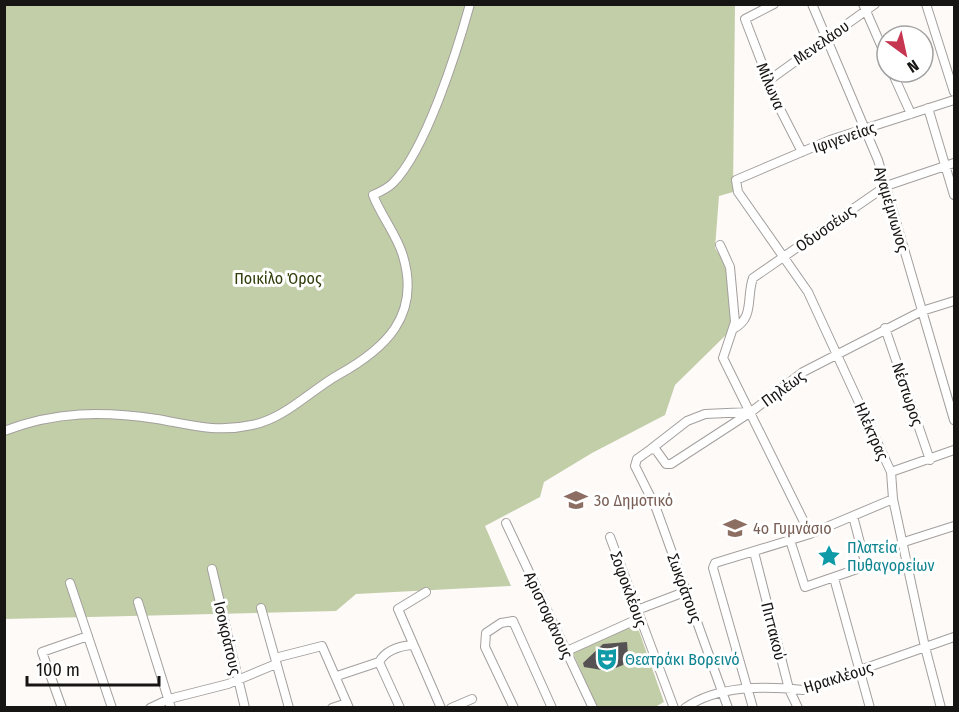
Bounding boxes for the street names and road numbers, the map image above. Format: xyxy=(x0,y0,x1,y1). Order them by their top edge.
street label: Μενελάου xyxy=(790,16,853,68)
street label: Μίλωνα xyxy=(752,60,789,112)
street label: Ιφιγενείας xyxy=(810,118,878,157)
street label: Αγαμέμνωνος xyxy=(870,164,913,254)
street label: Οδυσσέως xyxy=(792,201,859,256)
street label: Νέστωρος xyxy=(888,360,927,429)
street label: Πηλέως xyxy=(758,366,809,411)
street label: Ηλέκτρας xyxy=(850,399,893,463)
street label: Σοφοκλέους xyxy=(606,549,651,630)
street label: Σωκράτους xyxy=(663,551,706,625)
street label: Αριστοφάνους xyxy=(520,569,577,662)
street label: Ισοκράτους xyxy=(210,599,245,677)
street label: Πιττακού xyxy=(757,600,790,662)
street label: Ηρακλέους xyxy=(801,658,875,697)

